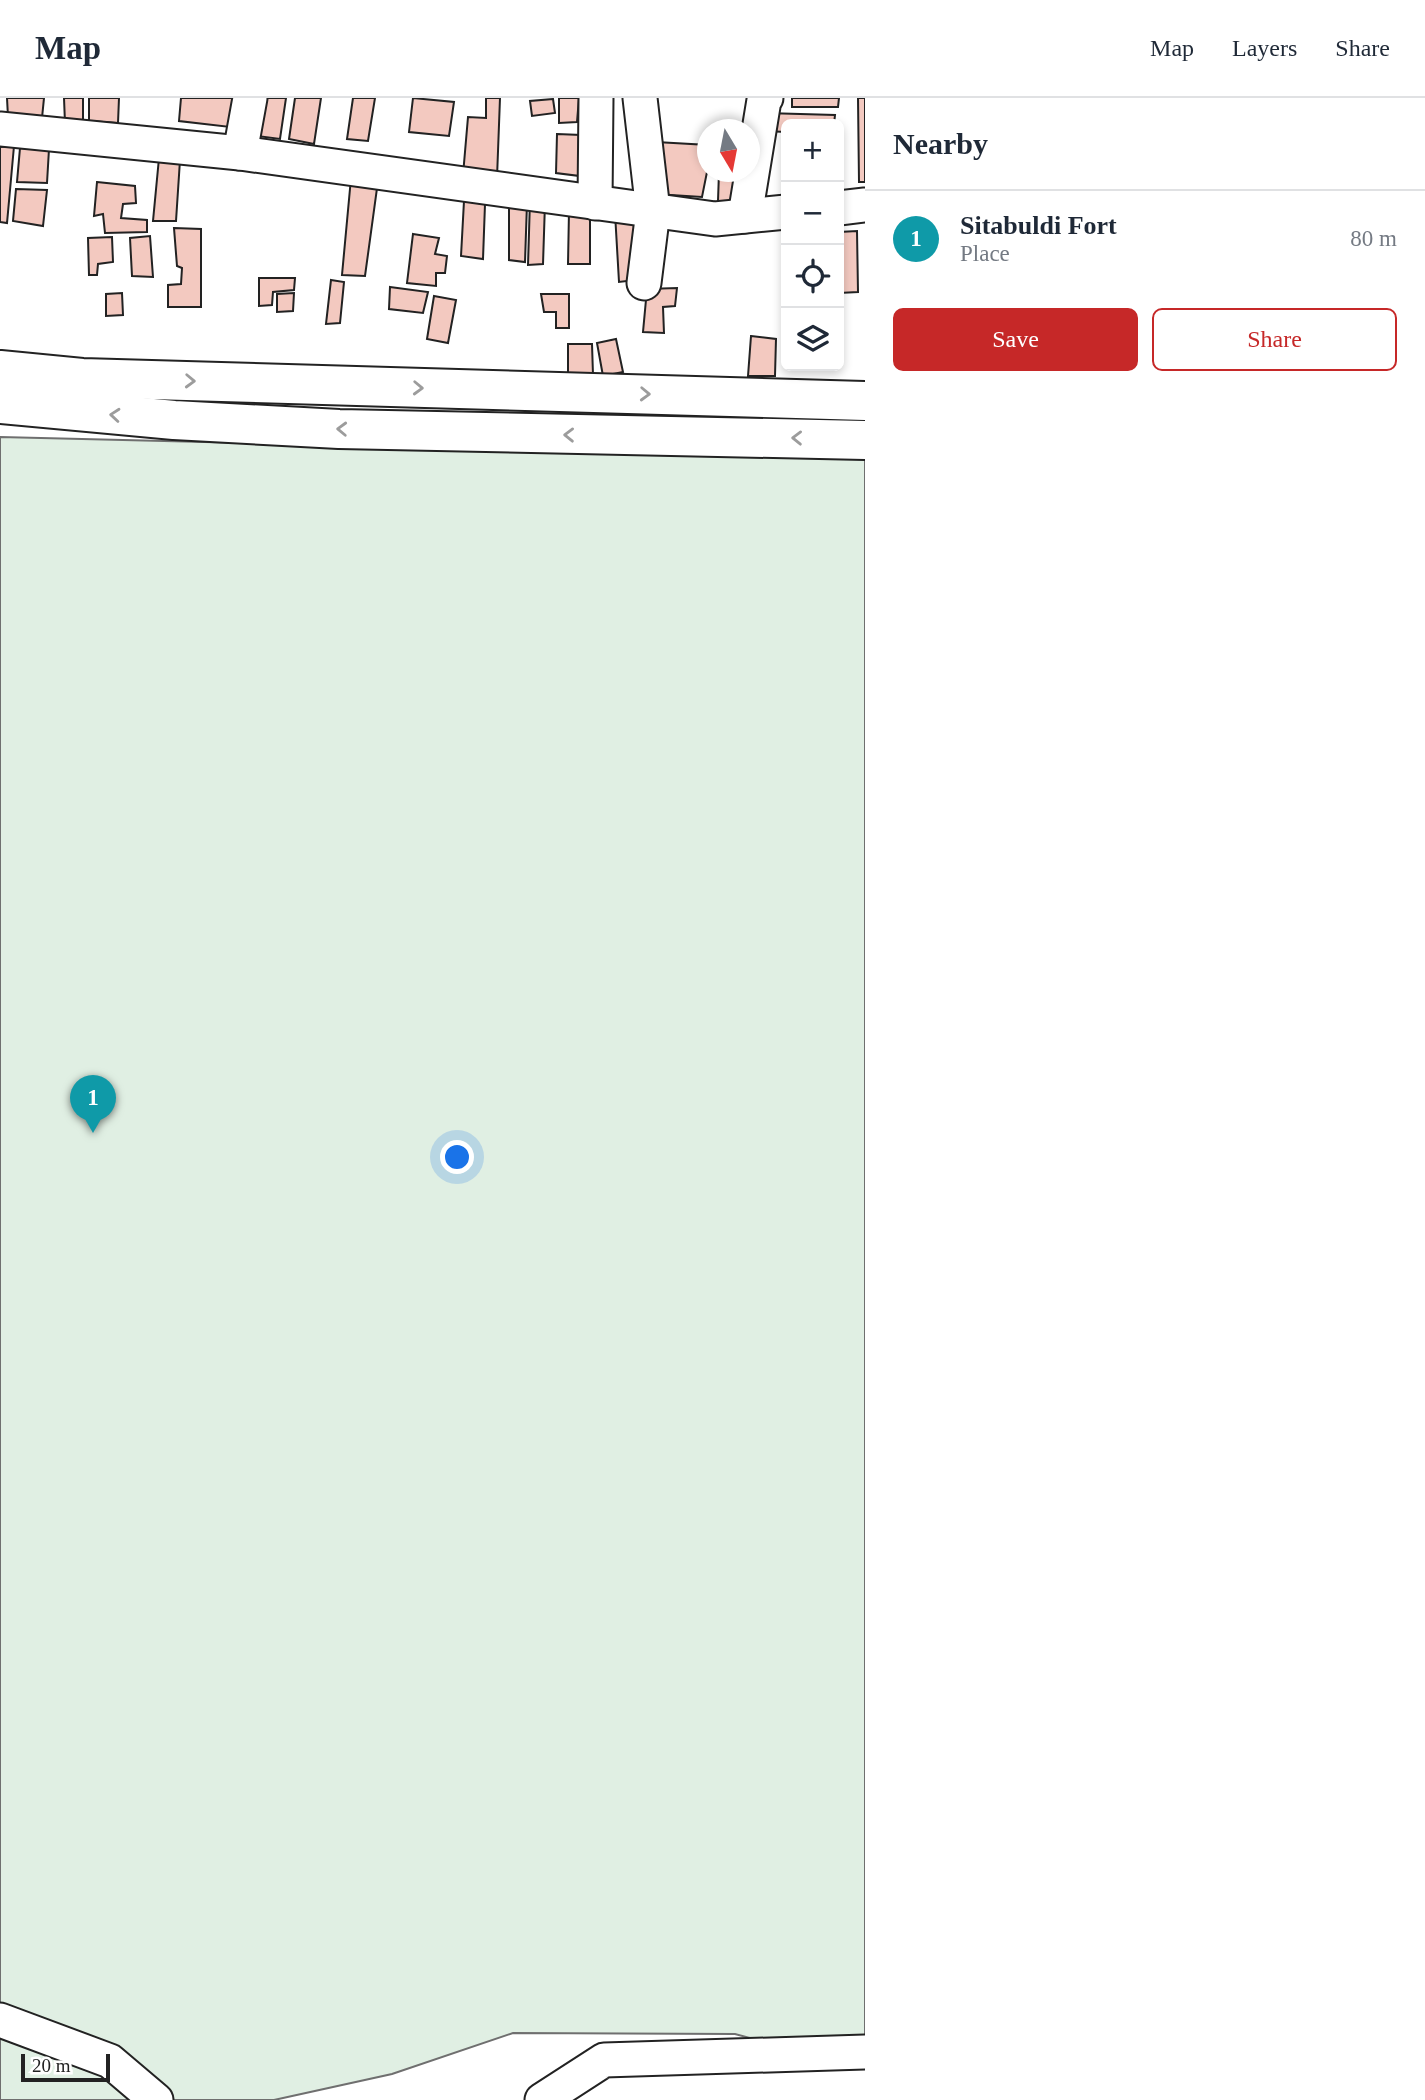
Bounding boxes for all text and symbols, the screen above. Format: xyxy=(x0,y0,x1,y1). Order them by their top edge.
text: Map xyxy=(35,30,101,66)
text: Map xyxy=(1150,35,1194,61)
text: Layers xyxy=(1232,35,1297,61)
text: Share xyxy=(1335,35,1390,61)
north arrow xyxy=(697,119,760,182)
map controls xyxy=(781,119,844,371)
button: + xyxy=(781,119,844,182)
text: Nearby xyxy=(893,127,988,160)
button: − xyxy=(781,182,844,245)
text: Sitabuldi Fort xyxy=(960,211,1117,240)
text: 1 xyxy=(910,226,922,251)
text: 80 m xyxy=(1350,226,1397,251)
text: Place xyxy=(960,241,1010,266)
button: locate xyxy=(781,245,844,308)
button: layers xyxy=(781,308,844,371)
button: Save xyxy=(893,308,1138,371)
button: Share xyxy=(1152,308,1397,371)
one-way arrow xyxy=(185,374,196,389)
one-way arrow xyxy=(413,380,423,396)
one-way arrow xyxy=(640,387,651,402)
one-way arrow xyxy=(109,408,120,423)
one-way arrow xyxy=(336,422,347,437)
one-way arrow xyxy=(564,427,574,443)
one-way arrow xyxy=(791,430,802,446)
pin: 1 xyxy=(70,1075,116,1133)
your location xyxy=(440,1140,474,1174)
scale bar xyxy=(21,2051,110,2083)
text: 20 m xyxy=(32,2055,71,2076)

